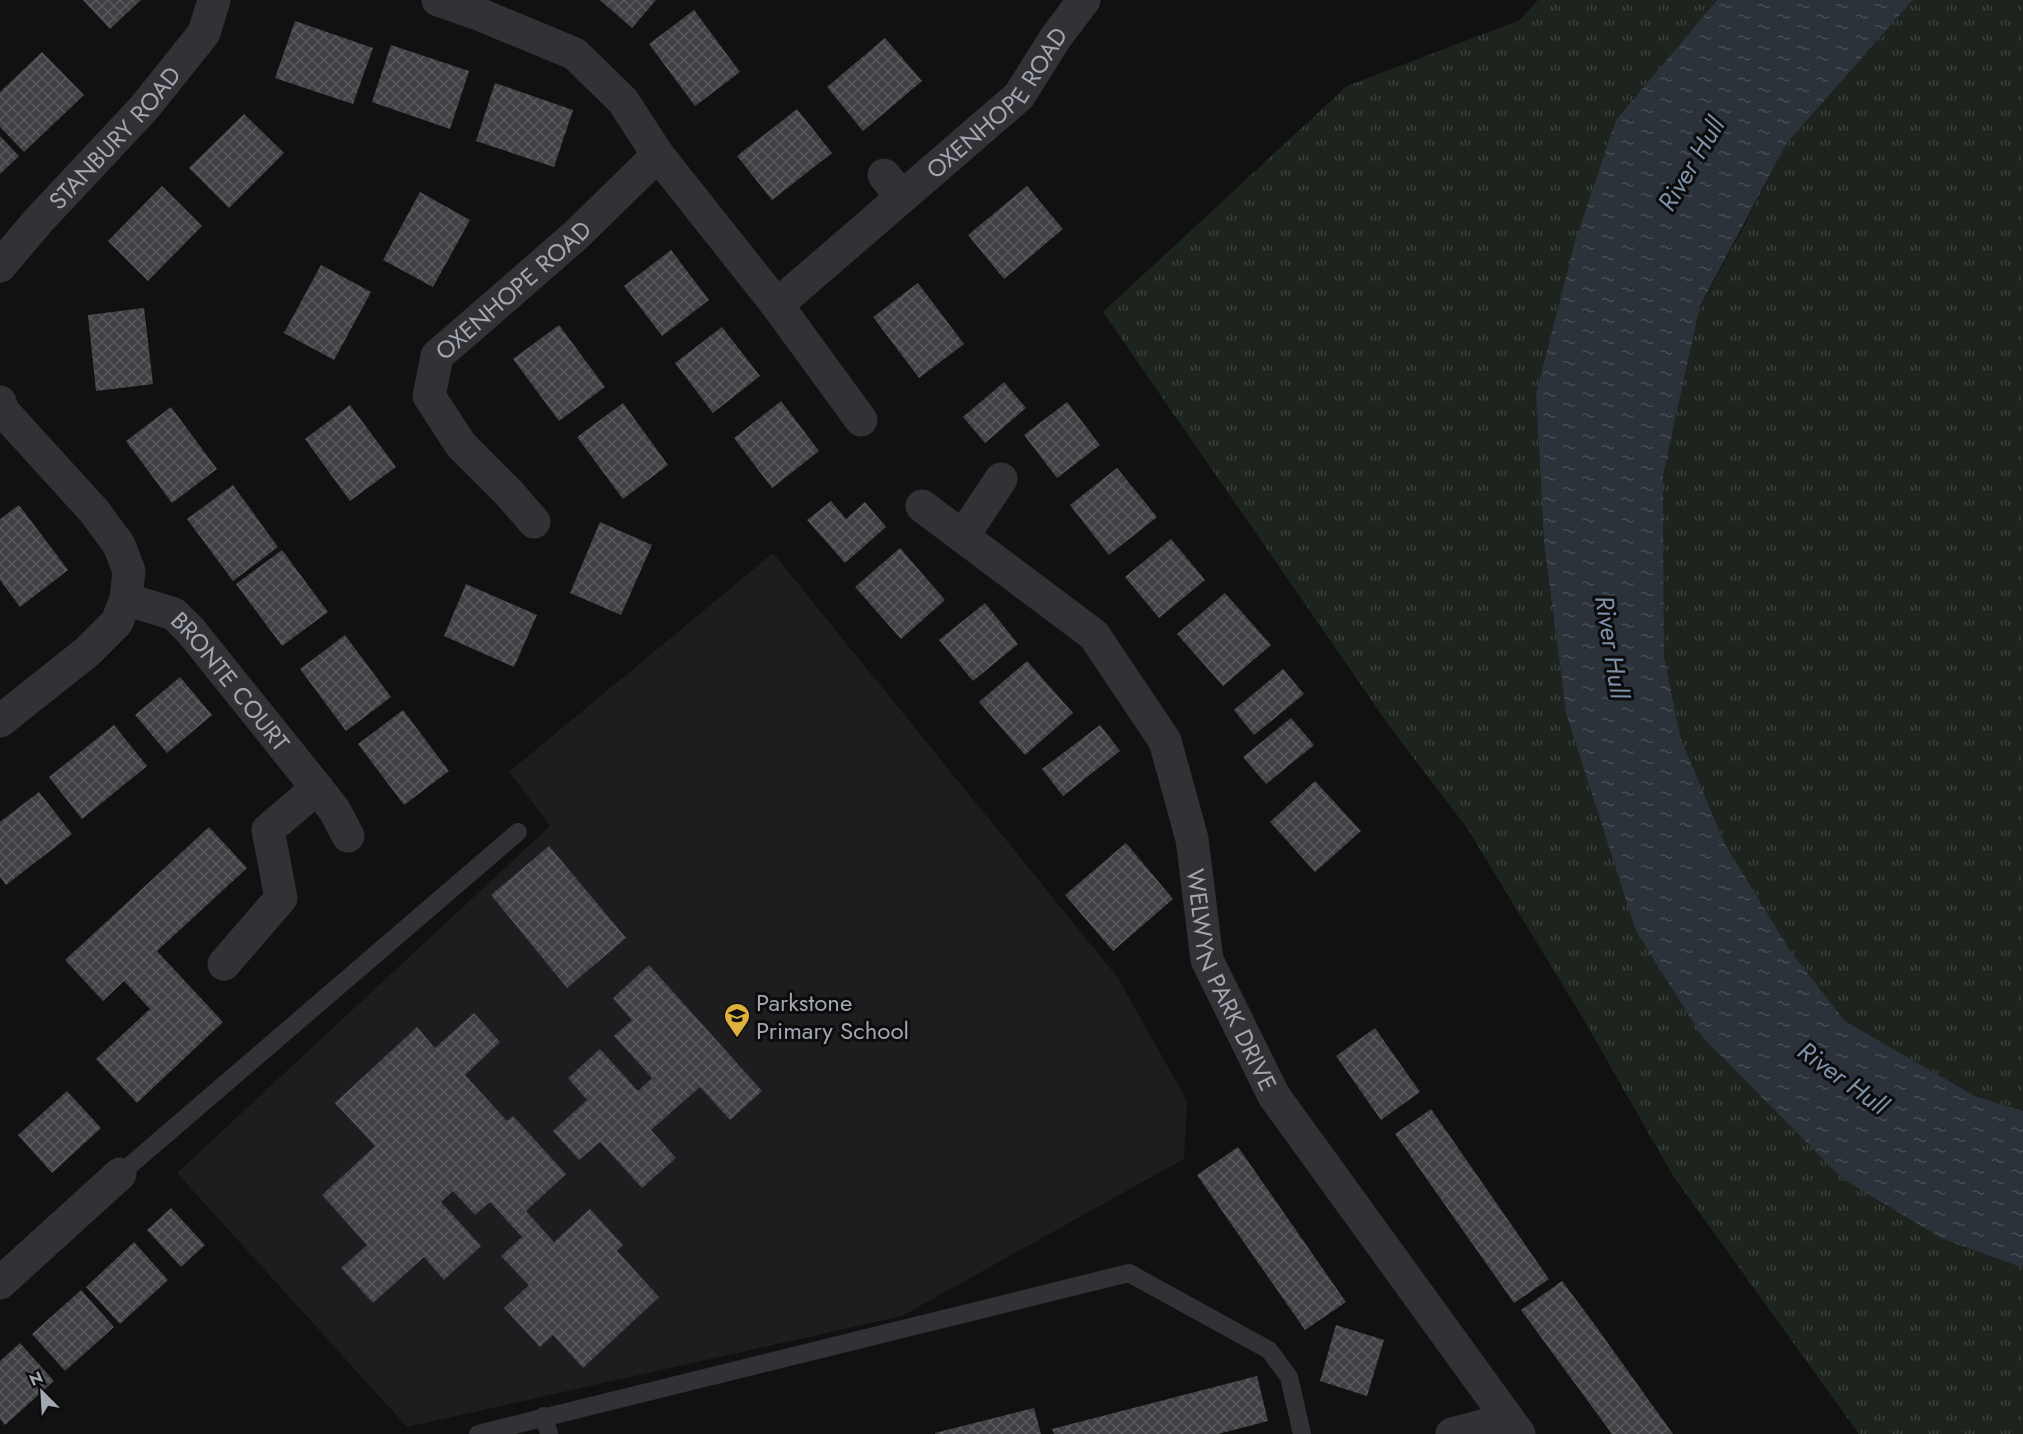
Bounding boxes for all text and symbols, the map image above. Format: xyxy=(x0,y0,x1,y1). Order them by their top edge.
street label: OXENHOPE ROAD xyxy=(918,19,1075,187)
street label: STANBURY ROAD xyxy=(40,58,189,217)
water label: River Hull xyxy=(1648,109,1735,218)
street label: OXENHOPE ROAD xyxy=(427,212,599,368)
water label: River Hull xyxy=(1585,593,1639,702)
street label: BRONTE COURT xyxy=(163,603,298,758)
street label: WELWYN PARK DRIVE xyxy=(1178,867,1286,1097)
place label: Parkstone Primary School xyxy=(756,985,909,1048)
school or university icon: Parkstone Primary School xyxy=(722,1001,752,1039)
water label: River Hull xyxy=(1790,1032,1897,1125)
north arrow xyxy=(12,1362,72,1422)
text: N xyxy=(26,1366,47,1392)

